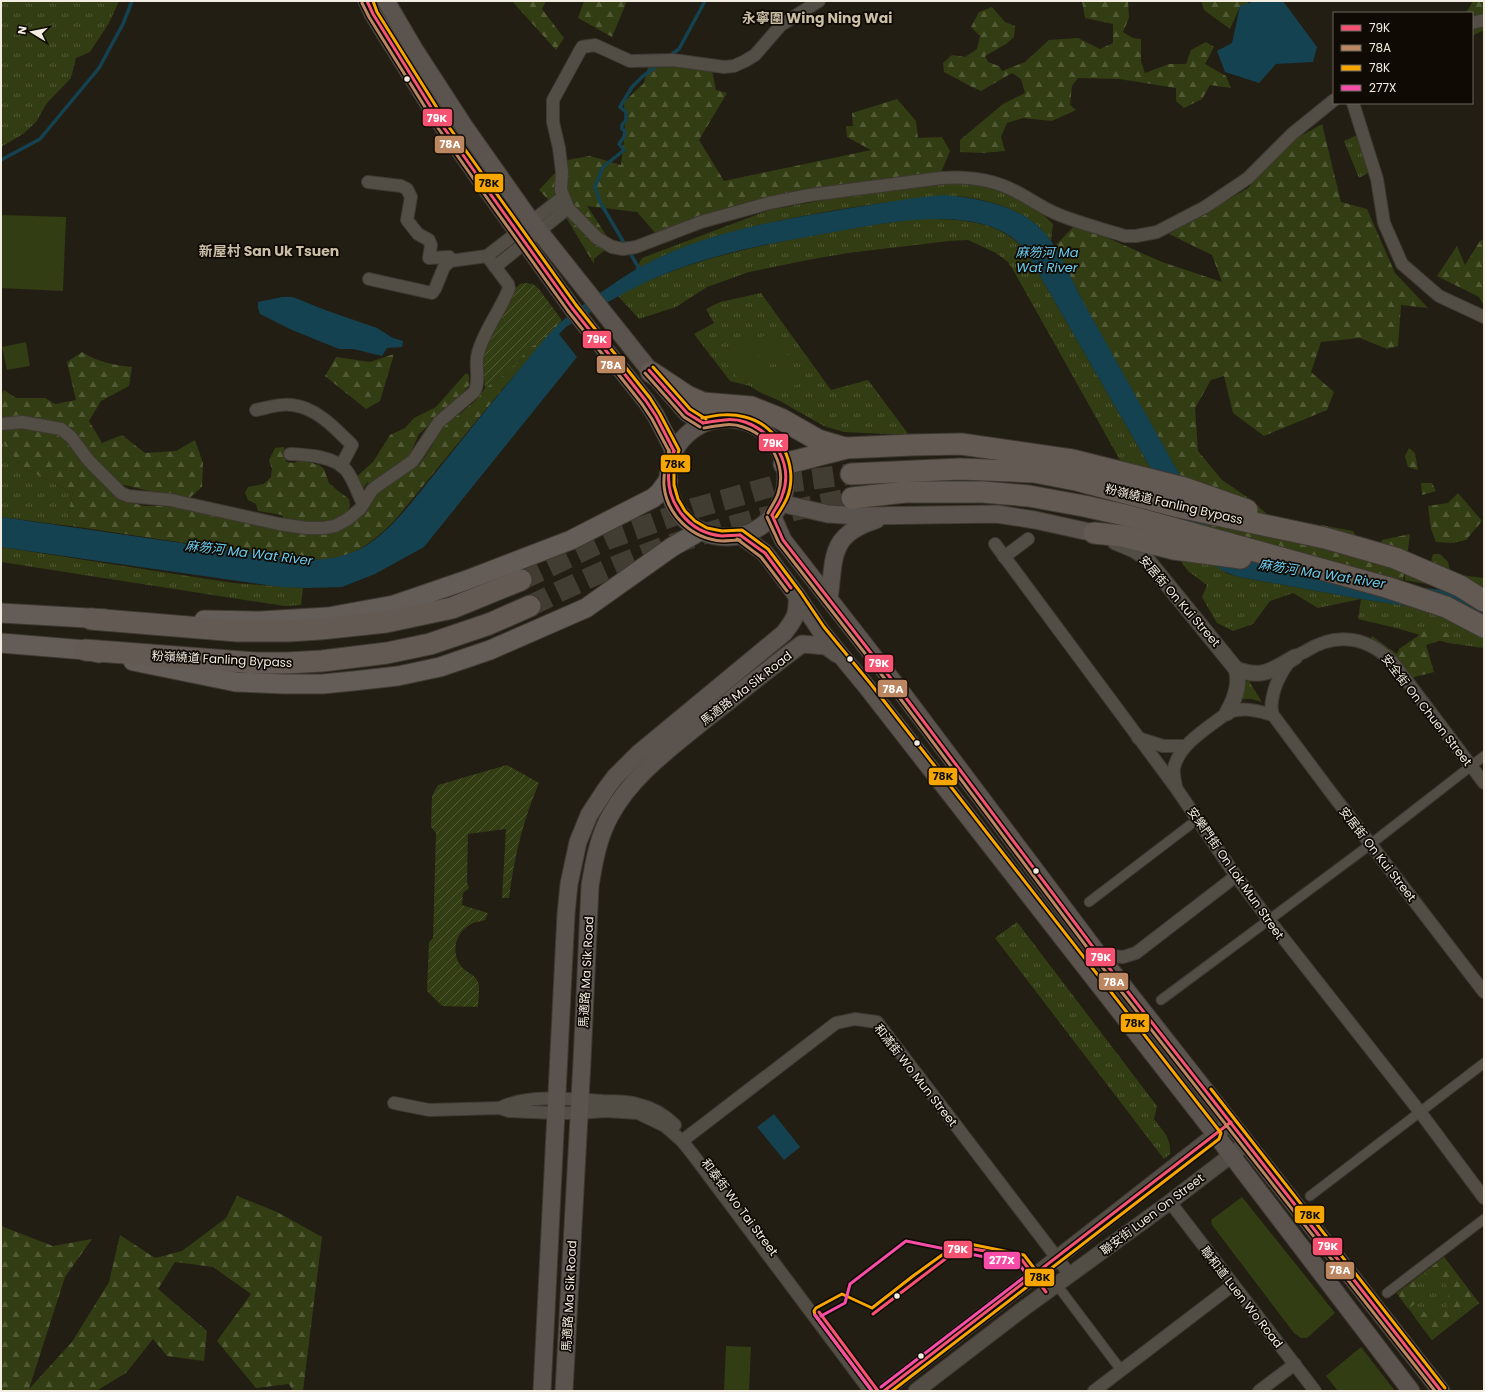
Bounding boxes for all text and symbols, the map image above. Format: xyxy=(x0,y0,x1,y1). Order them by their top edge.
district label: 永寧圍 Wing Ning Wai xyxy=(742,8,892,28)
north arrow xyxy=(12,12,52,52)
legend xyxy=(1333,12,1473,104)
text: 79K xyxy=(1369,19,1390,36)
text: N xyxy=(14,25,31,36)
text: 78A xyxy=(1369,39,1391,56)
text: 78K xyxy=(1369,59,1390,76)
unlabelled marker xyxy=(402,74,412,84)
text: 277X xyxy=(1369,79,1396,96)
line badge: 79K xyxy=(422,108,453,127)
text: 79K xyxy=(427,110,447,126)
line badge: 78A xyxy=(434,135,465,154)
text: 78A xyxy=(439,136,461,152)
line badge: 78K xyxy=(474,173,504,193)
text: 78K xyxy=(479,175,500,191)
district label: 新屋村 San Uk Tsuen xyxy=(199,241,339,261)
water label: 麻笏河 Ma Wat River xyxy=(1016,243,1079,277)
line badge: 79K xyxy=(582,330,612,349)
text: 79K xyxy=(587,331,607,347)
line badge: 78A xyxy=(596,355,626,374)
text: 78A xyxy=(600,357,622,373)
line badge: 79K xyxy=(758,433,789,452)
text: 79K xyxy=(763,435,783,451)
line badge: 78K xyxy=(660,454,691,473)
text: 78K xyxy=(665,456,686,472)
street label: 粉嶺繞道 Fanling Bypass xyxy=(1103,480,1245,528)
water label: 麻笏河 Ma Wat River xyxy=(184,536,315,570)
street label: 安居街 On Kui Street xyxy=(1136,552,1224,650)
water label: 麻笏河 Ma Wat River xyxy=(1257,555,1388,594)
street label: 粉嶺繞道 Fanling Bypass xyxy=(151,647,293,671)
street label: 馬適路 Ma Sik Road xyxy=(697,647,795,729)
street label: 安全街 On Chuen Street xyxy=(1378,651,1476,769)
unlabelled marker xyxy=(845,654,855,664)
line badge: 79K xyxy=(864,654,894,673)
text: 79K xyxy=(869,655,889,671)
line badge: 78A xyxy=(877,679,908,698)
text: 78A xyxy=(882,681,904,697)
unlabelled marker xyxy=(912,738,922,748)
line badge: 78K xyxy=(928,767,958,786)
text: 78K xyxy=(933,768,954,784)
street label: 安樂門街 On Lok Mun Street xyxy=(1184,803,1288,943)
street label: 安居街 On Kui Street xyxy=(1336,803,1420,905)
unlabelled marker xyxy=(1031,866,1041,876)
street label: 馬適路 Ma Sik Road xyxy=(575,916,597,1028)
line badge: 79K xyxy=(1085,947,1116,967)
text: 79K xyxy=(1091,949,1111,965)
line badge: 78A xyxy=(1098,972,1129,991)
text: 78A xyxy=(1103,974,1125,990)
line badge: 78K xyxy=(1120,1013,1150,1033)
text: 78K xyxy=(1125,1015,1146,1031)
street label: 和滿街 Wo Mun Street xyxy=(871,1020,961,1130)
street label: 和泰街 Wo Tai Street xyxy=(698,1155,782,1259)
street label: 聯安街 Luen On Street xyxy=(1097,1169,1207,1259)
line badge: 78K xyxy=(1294,1205,1325,1224)
text: 78K xyxy=(1300,1207,1321,1223)
line badge: 79K xyxy=(1312,1237,1343,1256)
text: 79K xyxy=(1318,1238,1338,1254)
street label: 馬適路 Ma Sik Road xyxy=(558,1240,580,1352)
line badge: 79K xyxy=(943,1240,973,1259)
text: 79K xyxy=(948,1241,968,1257)
street label: 聯和道 Luen Wo Road xyxy=(1197,1243,1287,1351)
line badge: 277X xyxy=(983,1251,1021,1270)
text: 277X xyxy=(989,1252,1015,1268)
line badge: 78A xyxy=(1325,1261,1355,1280)
text: 78A xyxy=(1329,1262,1351,1278)
line badge: 78K xyxy=(1024,1268,1055,1287)
text: 78K xyxy=(1030,1269,1051,1285)
unlabelled marker xyxy=(892,1291,902,1301)
unlabelled marker xyxy=(916,1351,926,1361)

